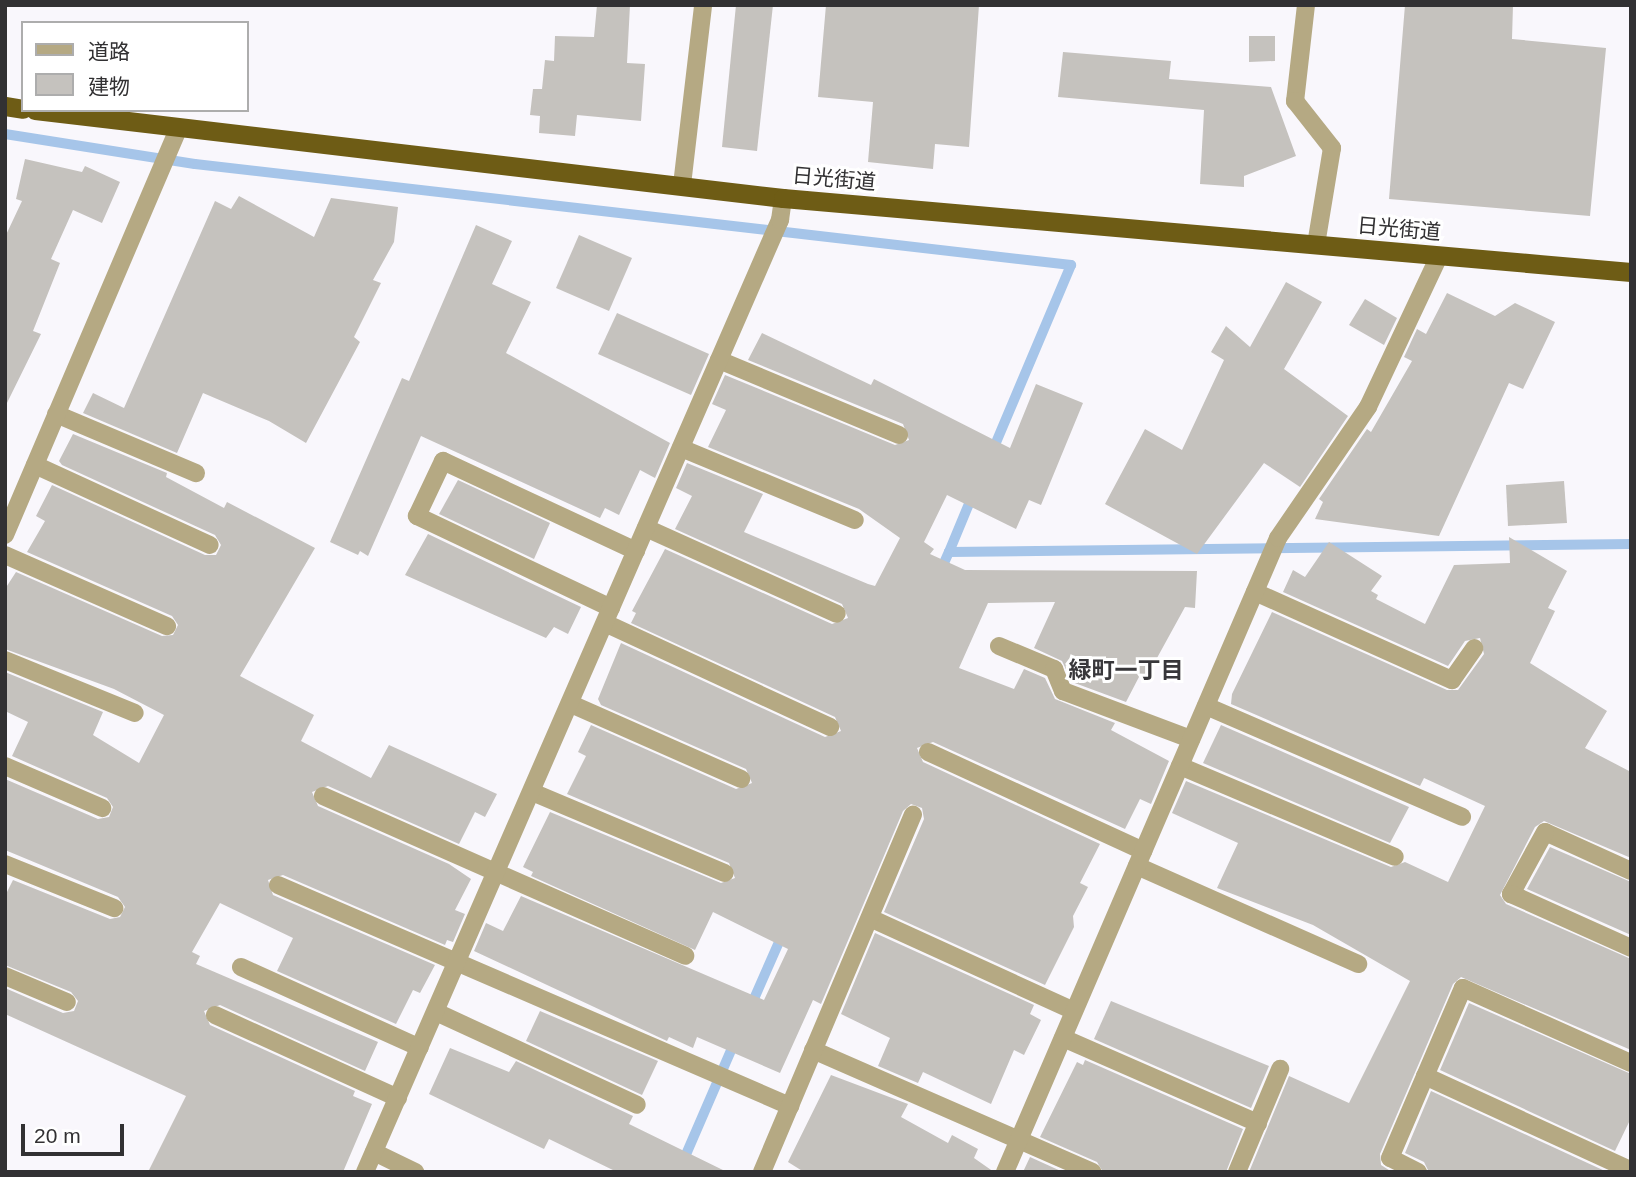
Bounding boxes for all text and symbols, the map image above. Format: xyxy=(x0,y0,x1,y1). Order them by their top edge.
legend xyxy=(21,21,248,112)
text: 道路 xyxy=(88,40,130,63)
text: 建物 xyxy=(88,75,130,98)
street label: 日光街道 xyxy=(791,163,877,195)
street label: 日光街道 xyxy=(1356,213,1442,245)
district label: 緑町一丁目 xyxy=(1069,656,1183,684)
scale bar xyxy=(24,1110,128,1154)
text: 20 m xyxy=(34,1124,81,1147)

